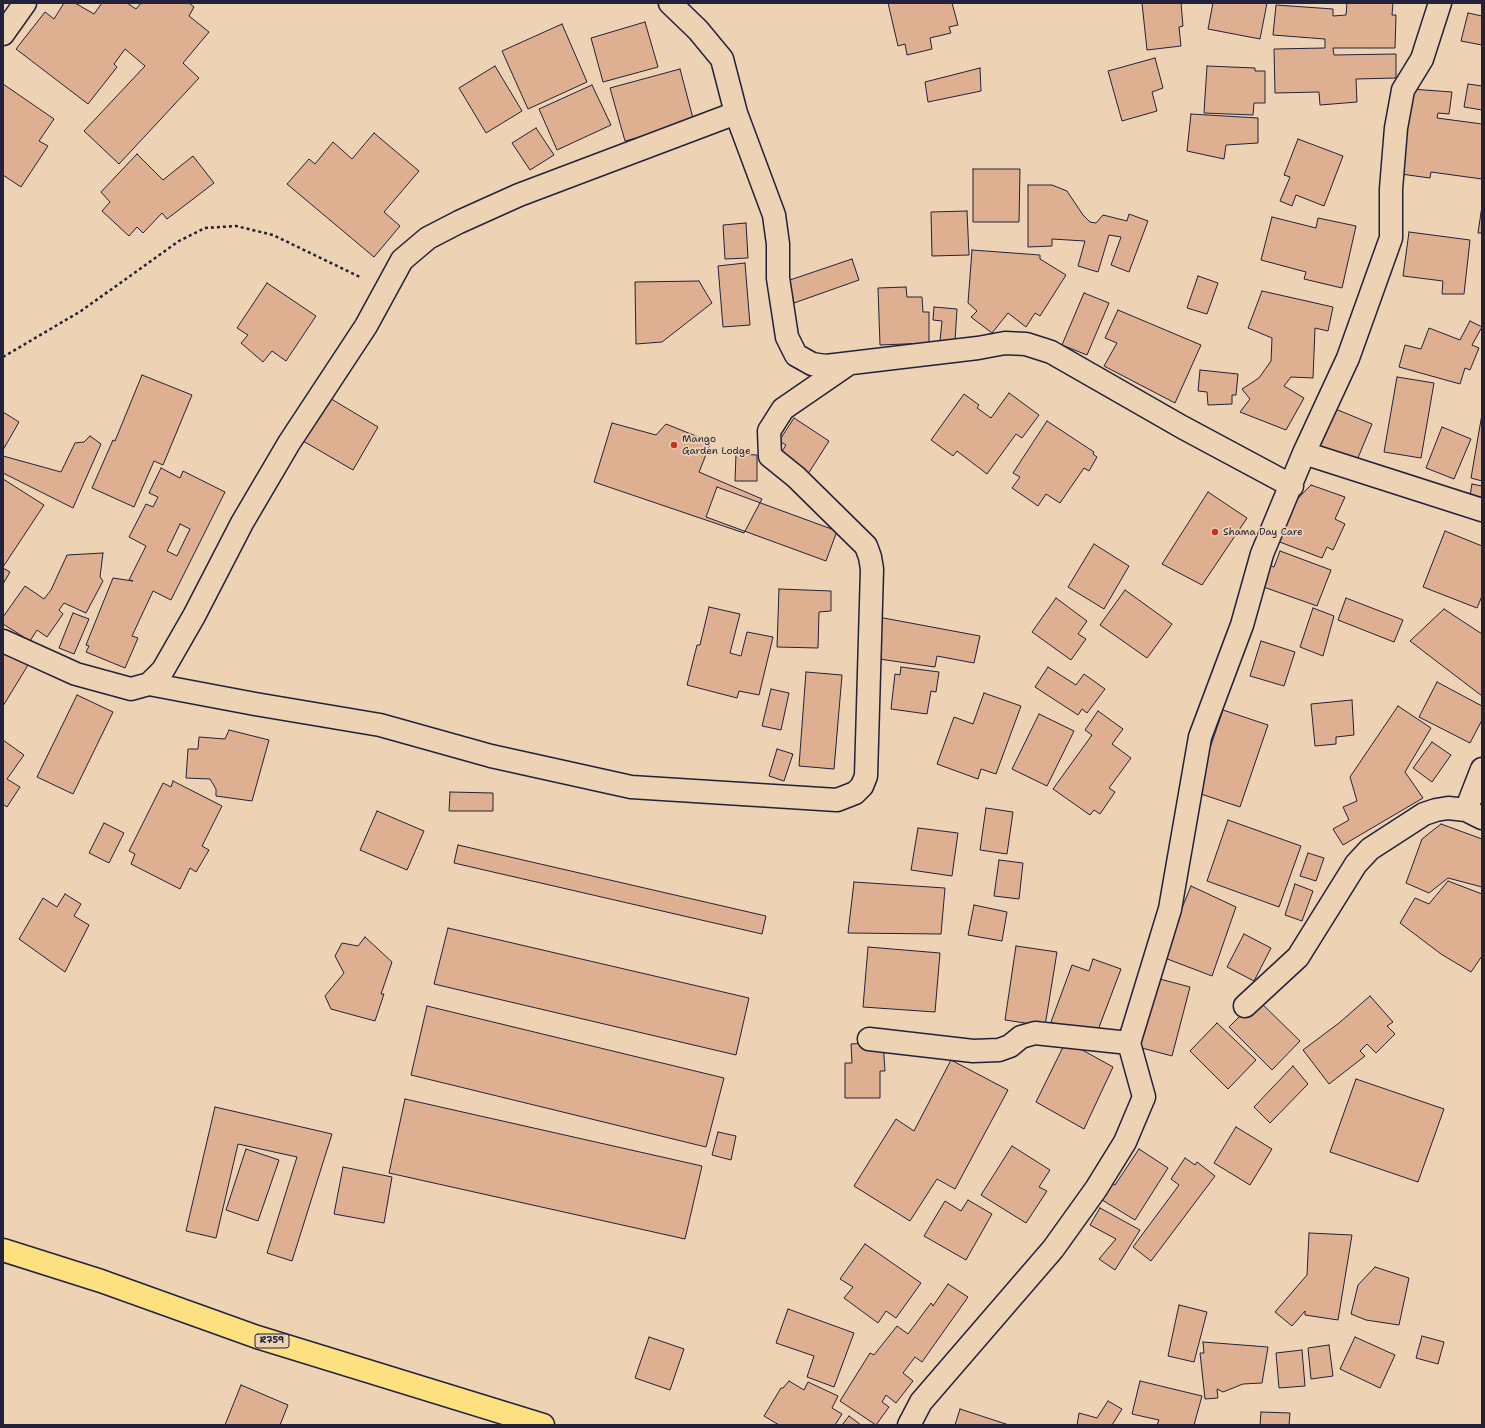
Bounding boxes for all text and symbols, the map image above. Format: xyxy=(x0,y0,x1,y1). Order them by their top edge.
place label: Mango Garden Lodge xyxy=(682,433,751,456)
marker: Mango Garden Lodge xyxy=(669,440,679,450)
place label: Shama Day Care xyxy=(1223,526,1303,538)
marker: Shama Day Care xyxy=(1210,527,1220,537)
road number: R759 xyxy=(255,1334,289,1348)

